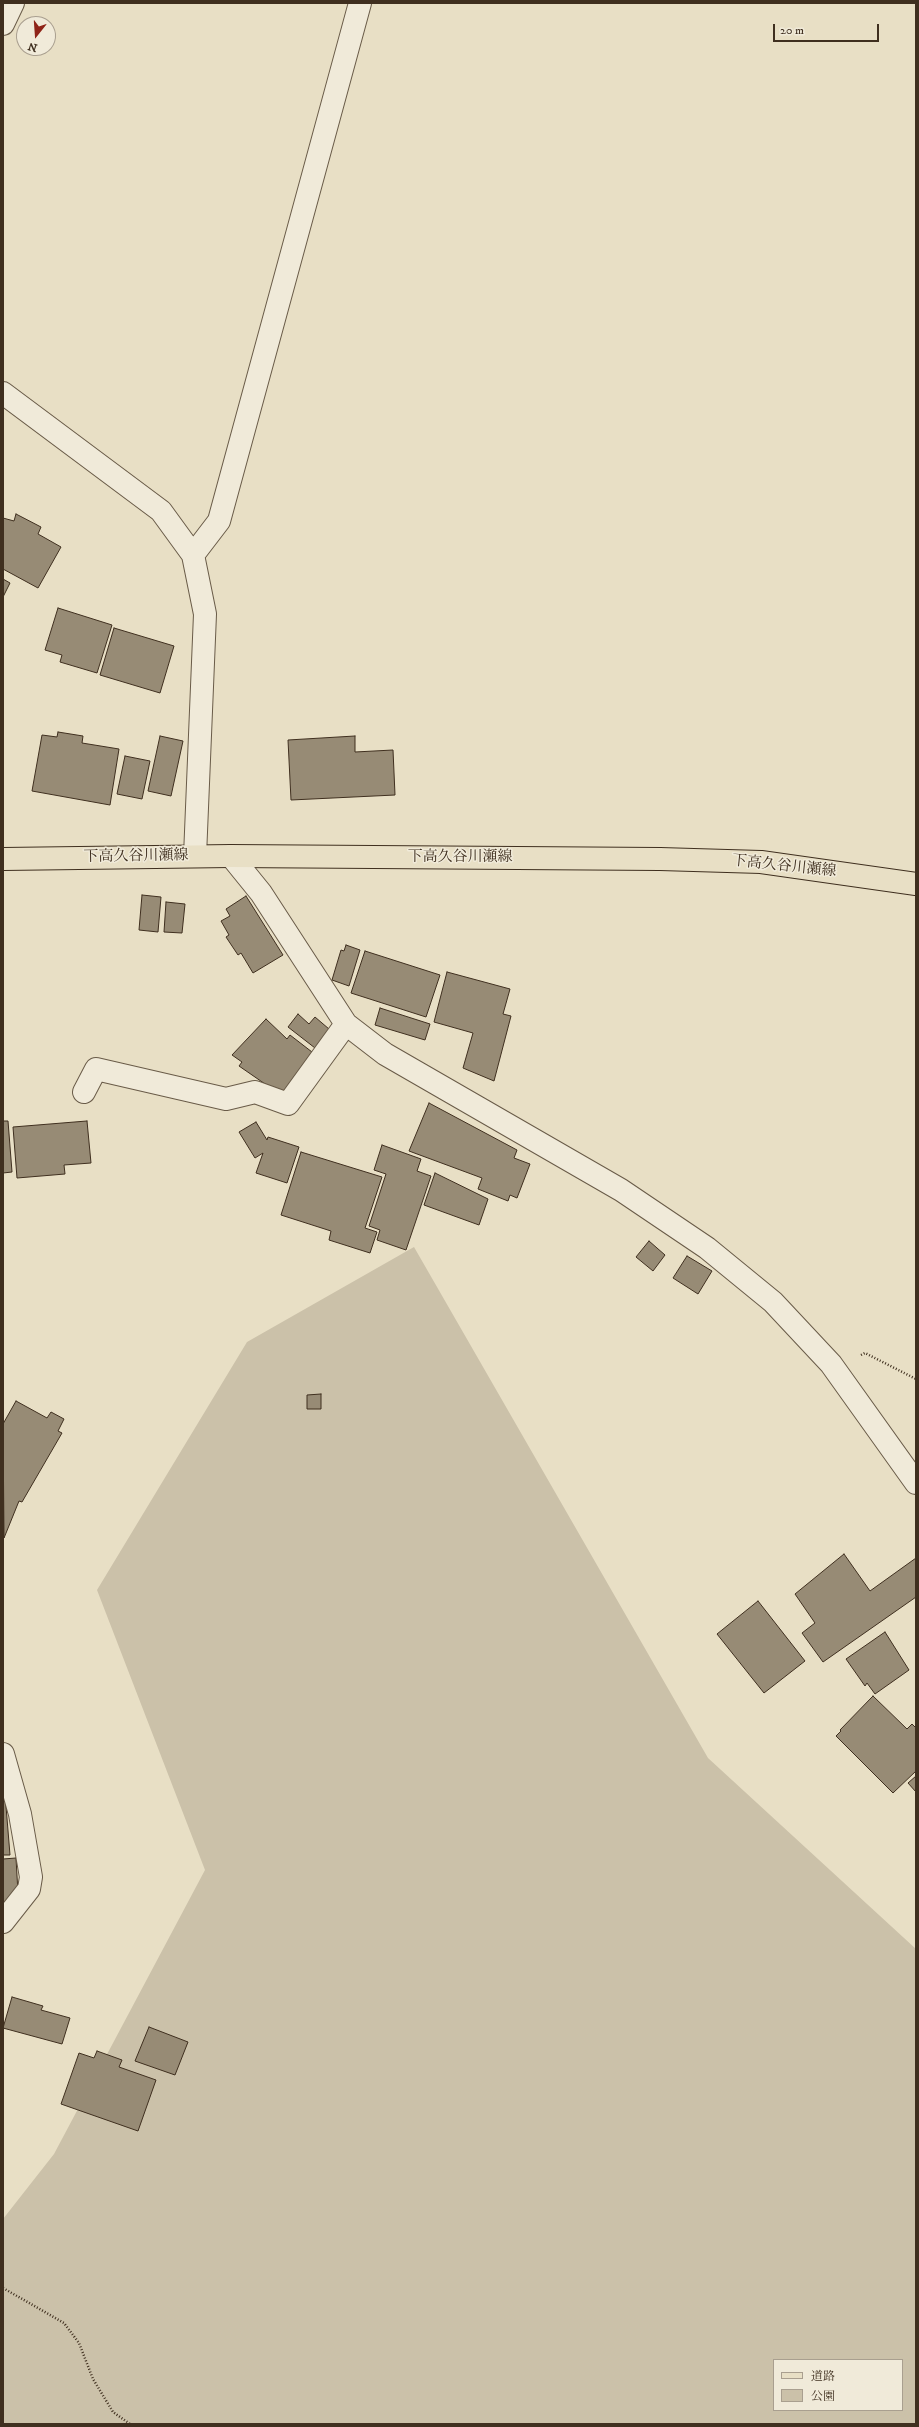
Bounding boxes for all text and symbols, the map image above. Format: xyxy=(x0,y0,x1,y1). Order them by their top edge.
north arrow xyxy=(16,16,56,56)
scale bar xyxy=(775,16,881,42)
text: 20 m xyxy=(780,23,804,38)
text: N xyxy=(26,39,39,55)
street label: 下高久谷川瀬線 xyxy=(83,847,189,867)
street label: 下高久谷川瀬線 xyxy=(408,849,512,867)
street label: 下高久谷川瀬線 xyxy=(731,853,837,881)
legend xyxy=(773,2359,903,2411)
text: 道路 xyxy=(811,2369,835,2384)
text: 公園 xyxy=(811,2389,835,2404)

